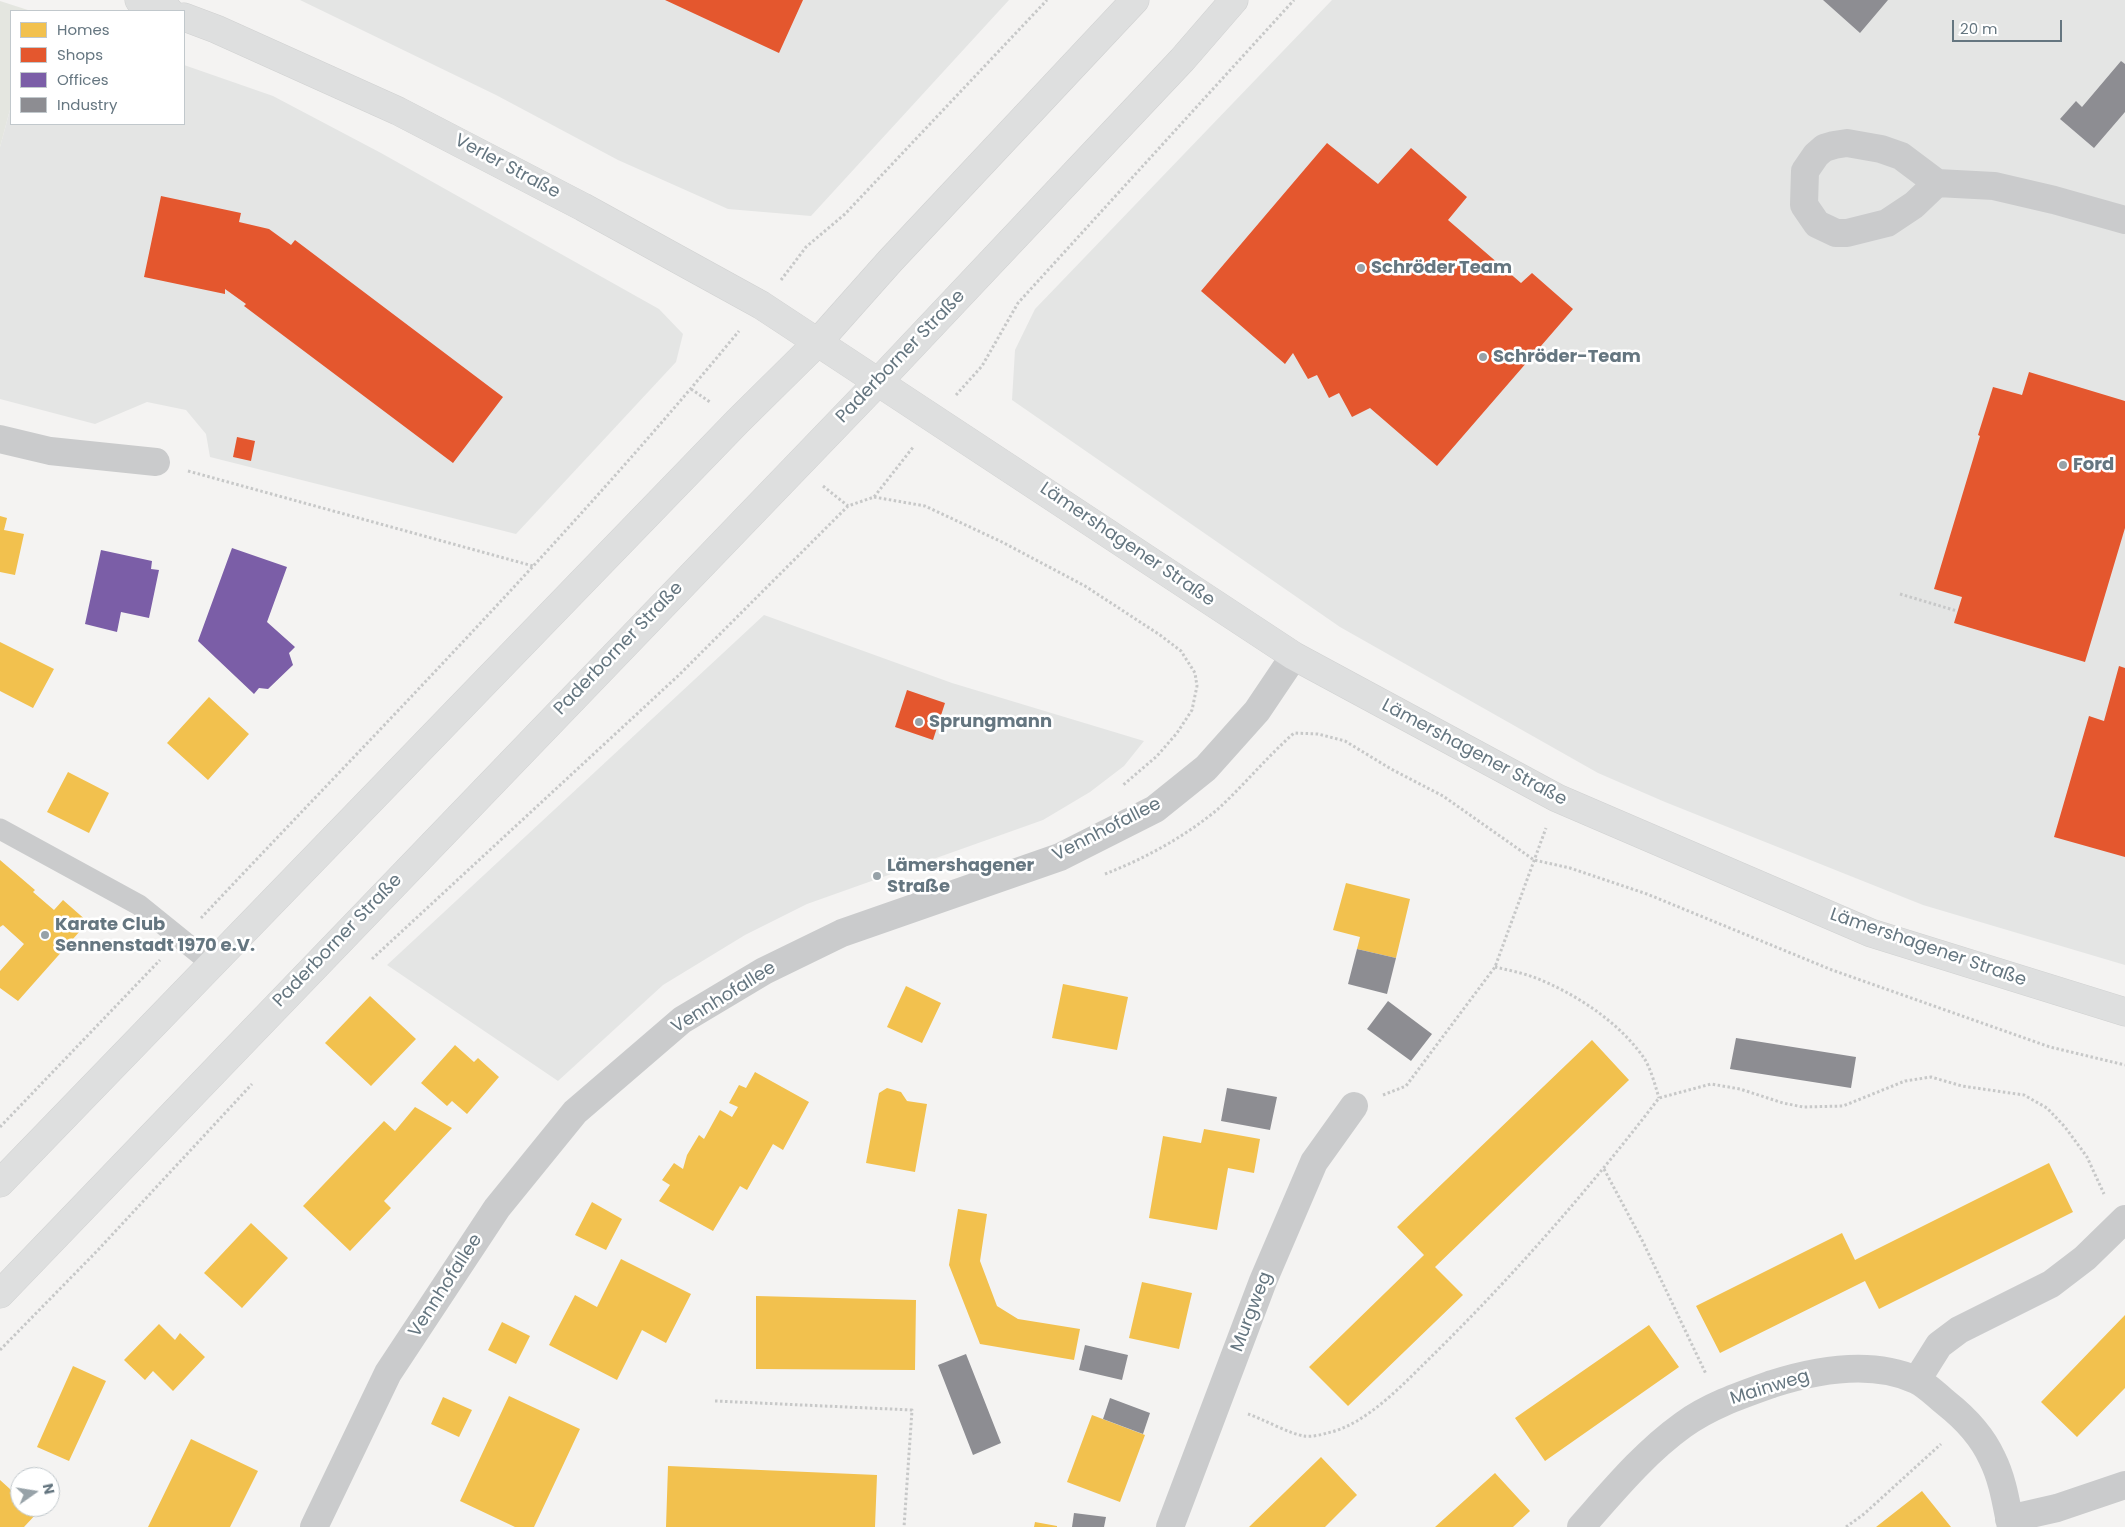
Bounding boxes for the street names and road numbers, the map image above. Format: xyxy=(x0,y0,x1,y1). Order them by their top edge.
street label: Verler Straße xyxy=(450,130,564,204)
street label: Paderborner Straße xyxy=(832,286,970,428)
street label: Lämershagener Straße xyxy=(1035,478,1219,612)
street label: Paderborner Straße xyxy=(550,578,688,720)
street label: Lämershagener Straße xyxy=(1378,695,1570,811)
street label: Vennhofallee xyxy=(1049,793,1165,867)
street label: Paderborner Straße xyxy=(269,870,407,1012)
street label: Lämershagener Straße xyxy=(1827,904,2029,992)
street label: Vennhofallee xyxy=(668,957,780,1039)
street label: Vennhofallee xyxy=(405,1230,487,1342)
street label: Murgweg xyxy=(1227,1269,1277,1355)
street label: Mainweg xyxy=(1728,1366,1812,1410)

